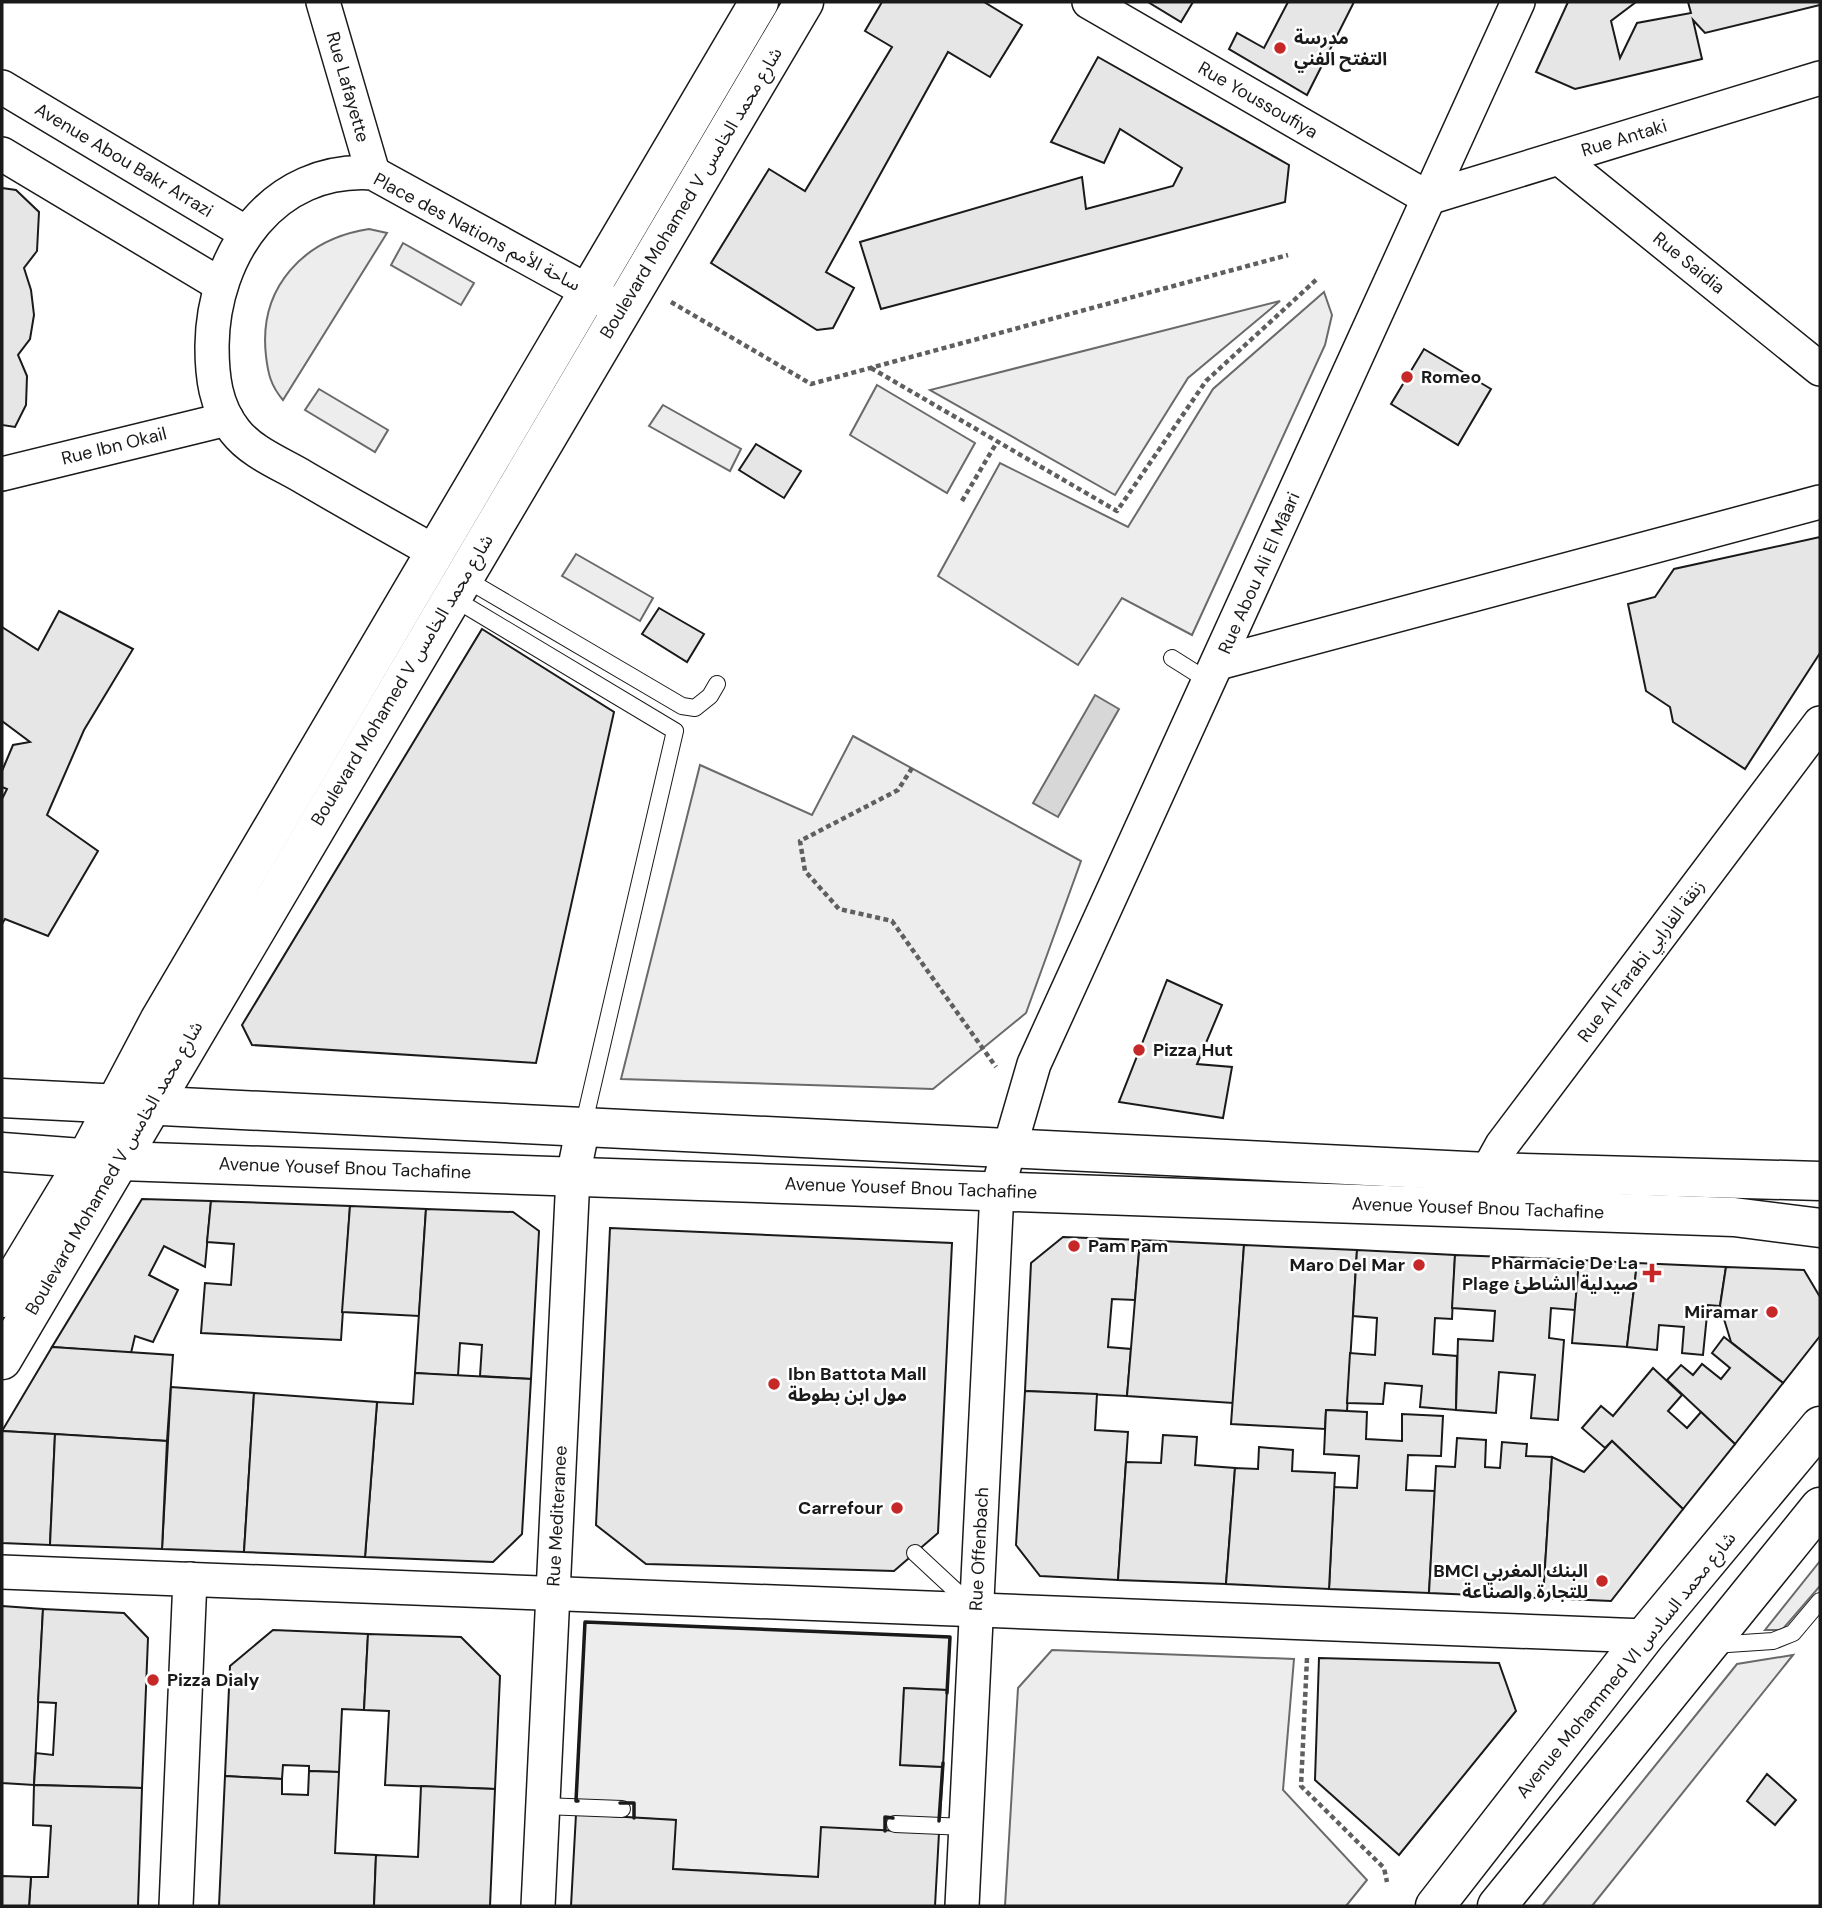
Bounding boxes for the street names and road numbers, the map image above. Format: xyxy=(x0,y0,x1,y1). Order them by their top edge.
street label: Rue Lafayette xyxy=(321,29,375,145)
street label: Boulevard Mohamed V شارع محمد الخامس xyxy=(594,43,789,344)
street label: Rue Youssoufiya xyxy=(1194,56,1322,144)
street label: Avenue Abou Bakr Arrazi xyxy=(30,97,218,223)
street label: Rue Antaki xyxy=(1578,114,1670,162)
street label: Place des Nations ساحة الأمم xyxy=(369,167,585,298)
street label: Rue Saidia xyxy=(1648,227,1730,299)
street label: Rue Ibn Okail xyxy=(59,421,169,471)
street label: Rue Abou Ali El Mâari xyxy=(1212,488,1306,658)
street label: Boulevard Mohamed V شارع محمد الخامس xyxy=(305,530,500,831)
street label: Rue Al Farabi زنقة الفارابي xyxy=(1572,875,1711,1048)
street label: Boulevard Mohamed V شارع محمد الخامس xyxy=(20,1017,210,1320)
street label: Avenue Yousef Bnou Tachafine xyxy=(218,1152,472,1184)
street label: Avenue Yousef Bnou Tachafine xyxy=(784,1172,1038,1204)
street label: Avenue Yousef Bnou Tachafine xyxy=(1351,1192,1605,1224)
street label: Rue Mediteranee xyxy=(541,1445,573,1587)
street label: Rue Offenbach xyxy=(964,1486,994,1612)
street label: Avenue Mohammed VI شارع محمد السادس xyxy=(1511,1527,1743,1805)

